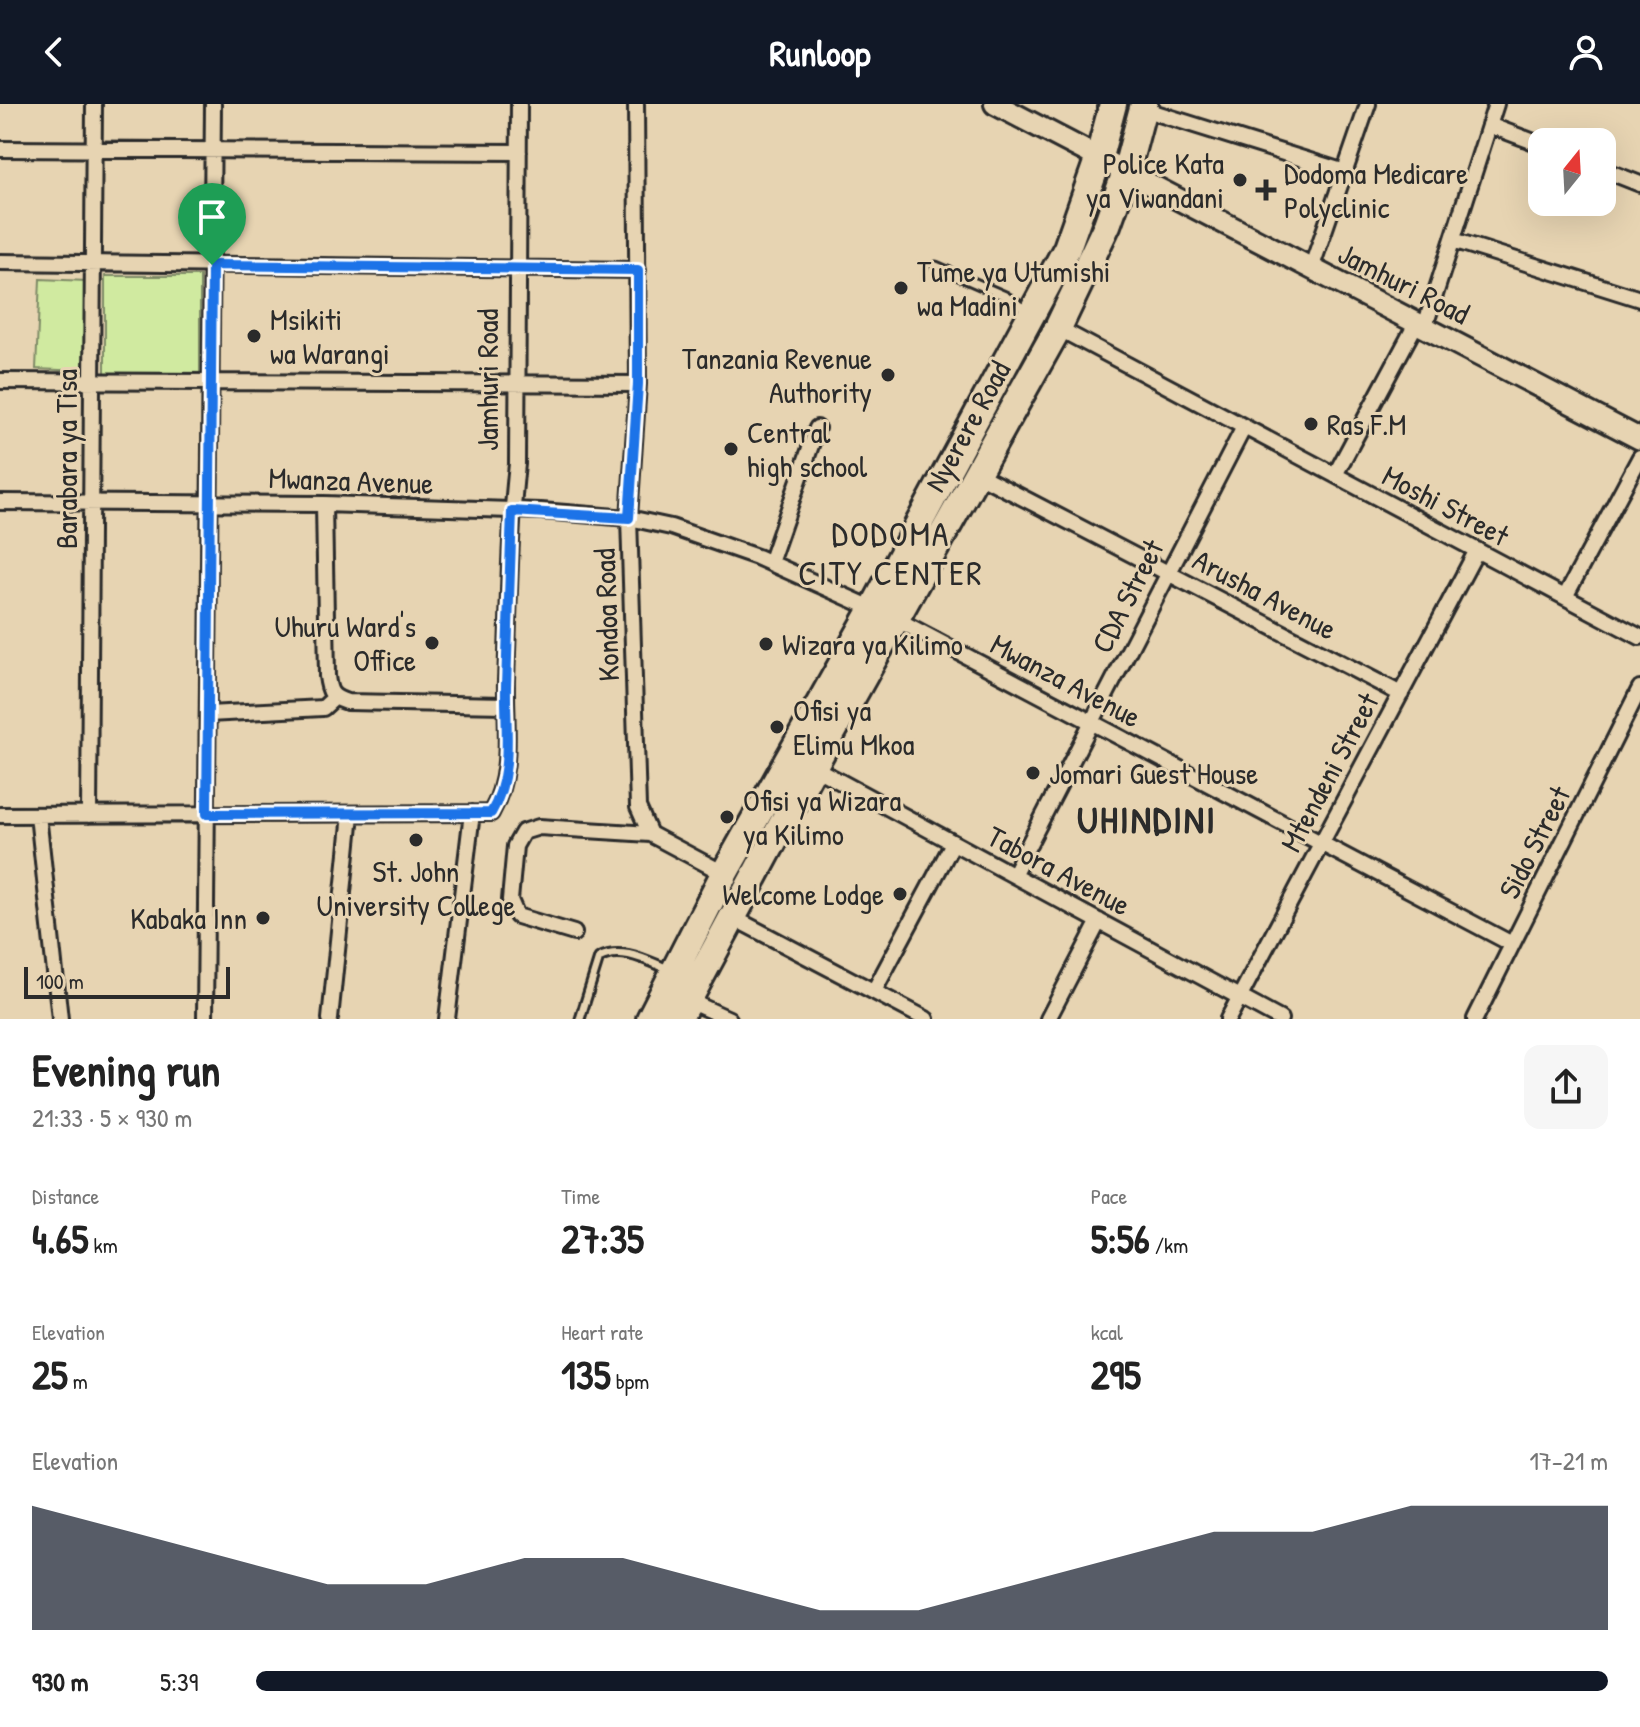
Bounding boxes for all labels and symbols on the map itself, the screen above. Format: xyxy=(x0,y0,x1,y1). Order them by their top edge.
north arrow xyxy=(1528,128,1616,216)
place label: Police Kata ya Viwandani xyxy=(1086,143,1224,217)
place label: Dodoma Medicare Polyclinic xyxy=(1284,153,1468,227)
marker: Police Kata ya Viwandani xyxy=(1231,171,1249,189)
marker: Dodoma Medicare Polyclinic xyxy=(1255,179,1277,201)
pin xyxy=(178,183,246,265)
street label: Jamhuri Road xyxy=(1332,233,1477,333)
place label: Tume ya Utumishi wa Madini xyxy=(917,251,1110,325)
marker: Tume ya Utumishi wa Madini xyxy=(892,279,910,297)
place label: Msikiti wa Warangi xyxy=(270,299,390,373)
street label: Jamhuri Road xyxy=(467,309,507,451)
marker: Msikiti wa Warangi xyxy=(245,327,263,345)
place label: Tanzania Revenue Authority xyxy=(682,338,872,412)
street label: Nyerere Road xyxy=(915,353,1019,499)
marker: Tanzania Revenue Authority xyxy=(879,366,897,384)
street label: Barabara ya Tisa xyxy=(46,369,86,549)
place label: Ras F.M xyxy=(1327,404,1406,444)
place label: Central high school xyxy=(747,412,867,486)
marker: Ras F.M xyxy=(1302,415,1320,433)
marker: Central high school xyxy=(722,440,740,458)
street label: Moshi Street xyxy=(1376,455,1517,555)
street label: Mwanza Avenue xyxy=(268,457,434,503)
district label: DODOMA CITY CENTER xyxy=(798,511,984,596)
street label: CDA Street xyxy=(1081,532,1173,659)
street label: Arusha Avenue xyxy=(1186,539,1344,649)
street label: Kondoa Road xyxy=(584,548,628,682)
place label: Uhuru Ward's Office xyxy=(274,606,416,680)
place label: Wizara ya Kilimo xyxy=(782,624,963,664)
street label: Mwanza Avenue xyxy=(984,624,1148,736)
marker: Uhuru Ward's Office xyxy=(423,634,441,652)
marker: Wizara ya Kilimo xyxy=(757,635,775,653)
street label: Mtendeni Street xyxy=(1270,685,1388,858)
place label: Ofisi ya Elimu Mkoa xyxy=(793,690,915,764)
marker: Ofisi ya Elimu Mkoa xyxy=(768,718,786,736)
place label: Jomari Guest House xyxy=(1049,753,1258,793)
marker: Jomari Guest House xyxy=(1024,764,1042,782)
street label: Sido Street xyxy=(1489,778,1580,905)
place label: Ofisi ya Wizara ya Kilimo xyxy=(743,780,902,854)
district label: UHINDINI xyxy=(1077,793,1217,845)
marker: Ofisi ya Wizara ya Kilimo xyxy=(718,808,736,826)
street label: Tabora Avenue xyxy=(980,816,1138,924)
marker: St. John University College xyxy=(407,831,425,849)
place label: St. John University College xyxy=(316,851,516,925)
place label: Welcome Lodge xyxy=(722,874,884,914)
marker: Welcome Lodge xyxy=(891,885,909,903)
place label: Kabaka Inn xyxy=(130,898,247,938)
marker: Kabaka Inn xyxy=(254,909,272,927)
scale bar xyxy=(24,963,230,999)

